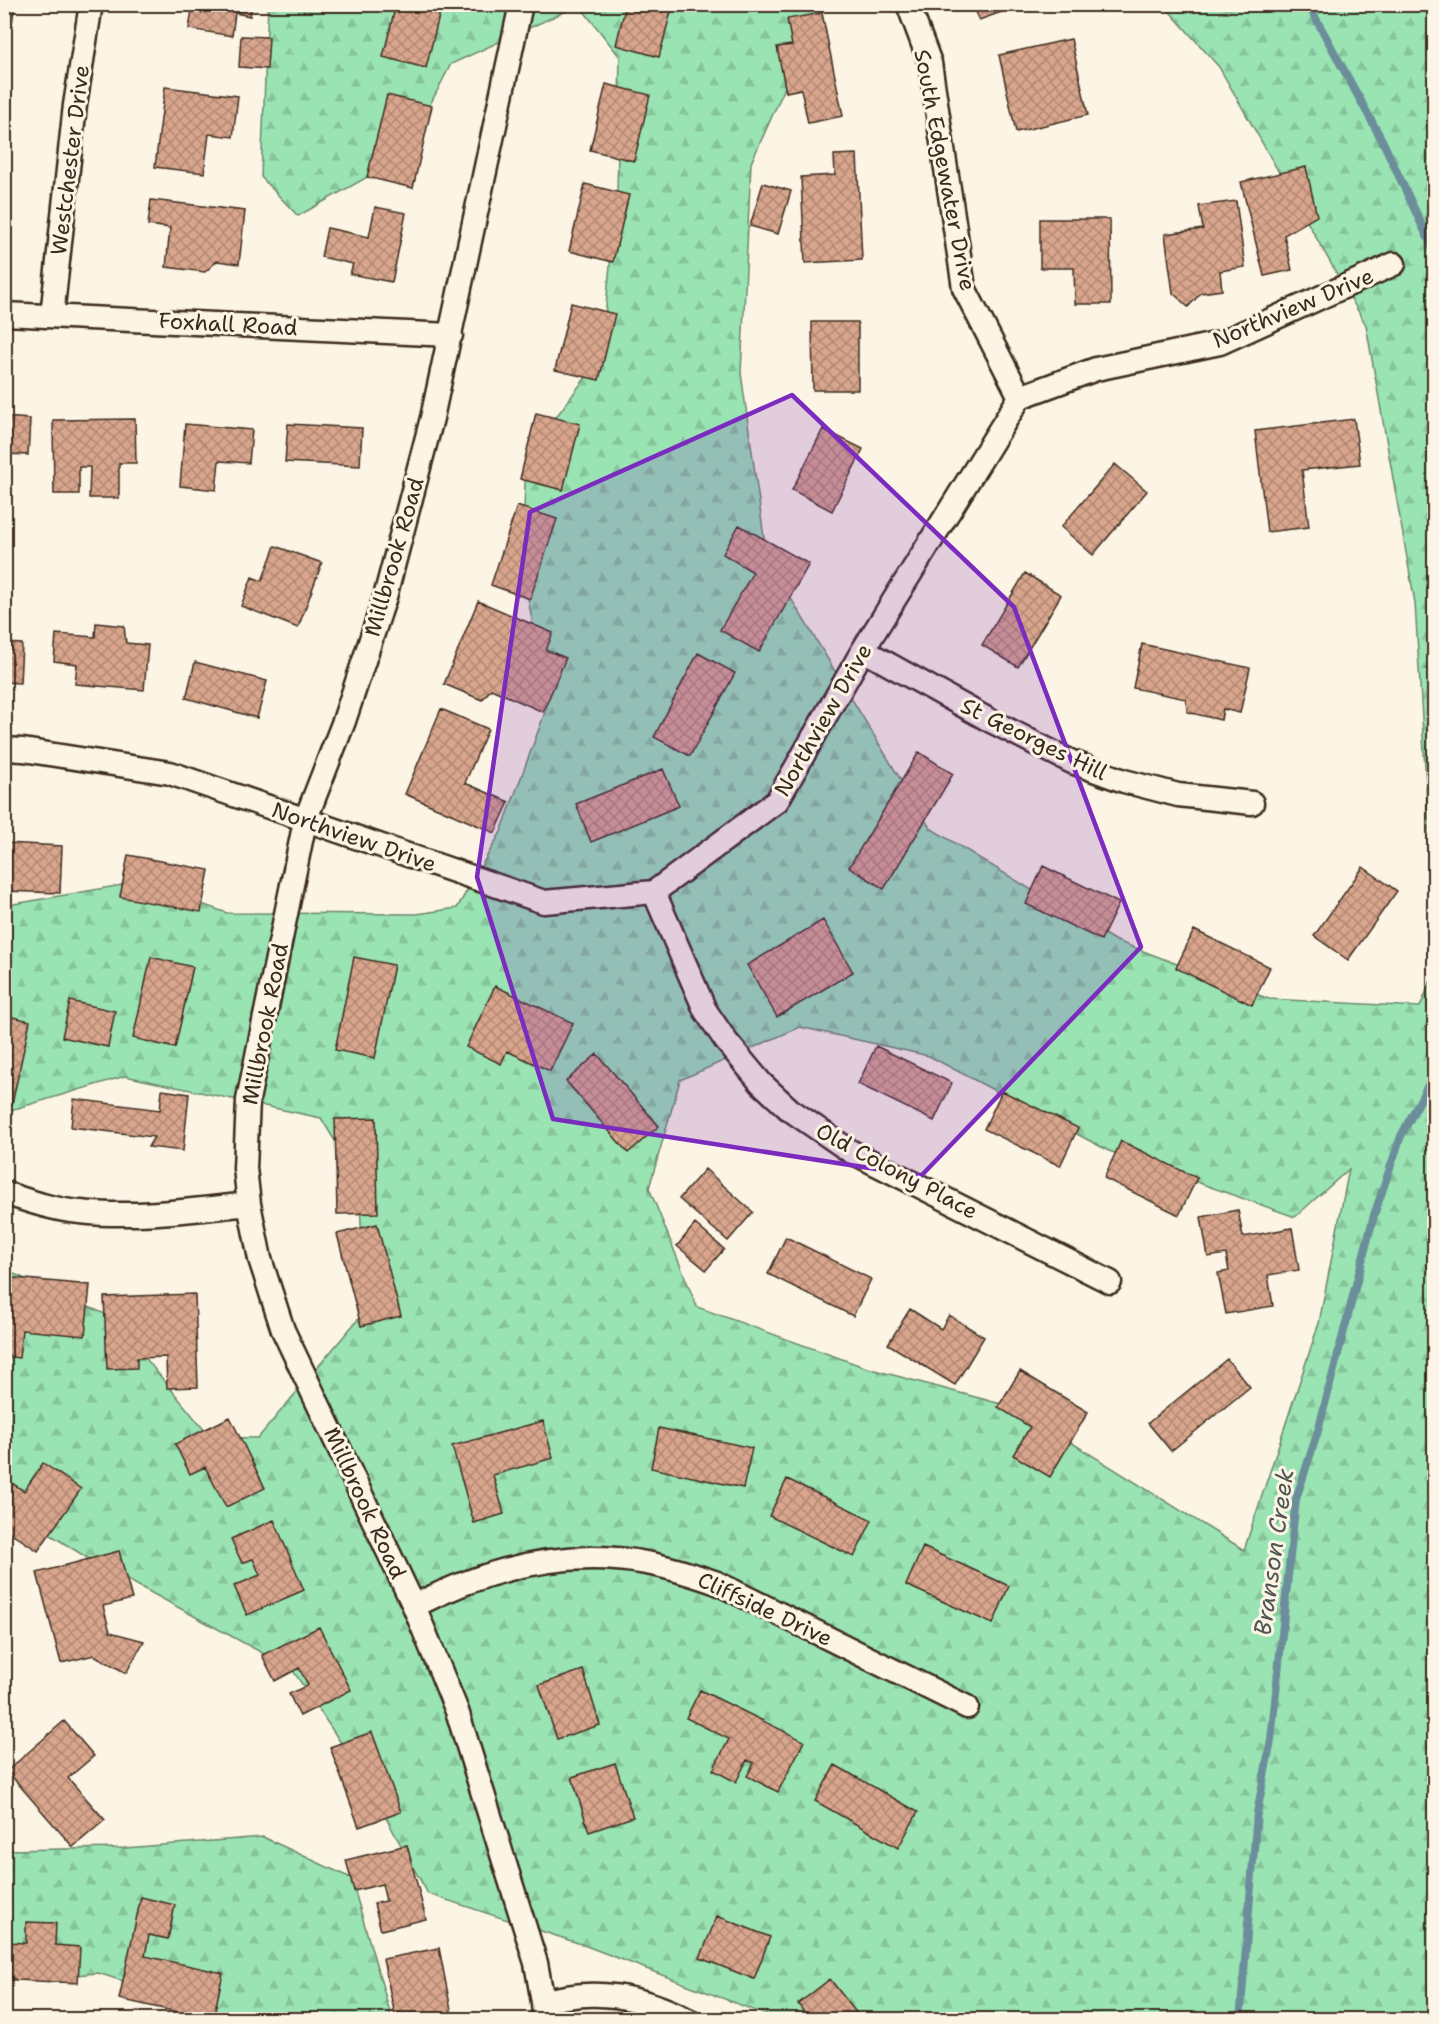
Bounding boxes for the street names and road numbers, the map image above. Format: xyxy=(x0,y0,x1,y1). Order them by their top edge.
street label: South Edgewater Drive xyxy=(907,47,983,293)
street label: Westchester Drive xyxy=(44,63,96,257)
street label: Northview Drive xyxy=(1208,261,1378,355)
street label: Foxhall Road xyxy=(158,306,298,342)
street label: Millbrook Road xyxy=(357,474,431,640)
street label: Northview Drive xyxy=(767,638,879,802)
street label: St Georges Hill xyxy=(956,691,1112,787)
street label: Northview Drive xyxy=(268,795,440,879)
street label: Millbrook Road xyxy=(235,941,295,1107)
street label: Old Colony Place xyxy=(811,1116,983,1226)
street label: Millbrook Road xyxy=(317,1422,413,1584)
street label: Cliffside Drive xyxy=(693,1565,837,1653)

